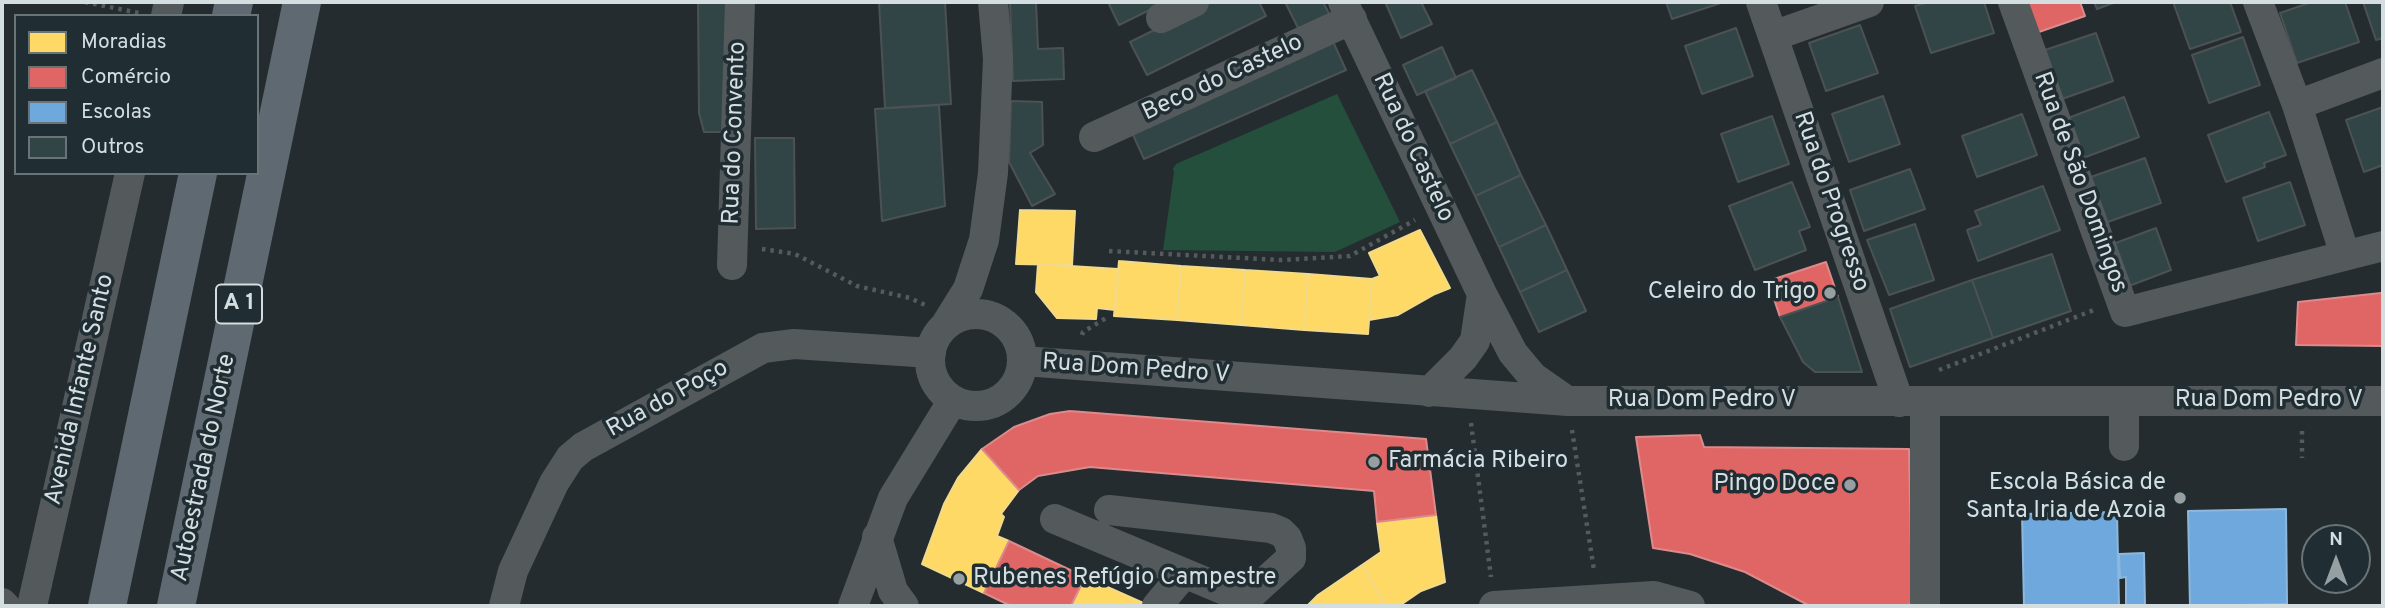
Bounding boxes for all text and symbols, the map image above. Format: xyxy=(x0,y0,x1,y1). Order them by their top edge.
legend xyxy=(14,14,259,175)
text: Moradias xyxy=(81,29,167,56)
street label: Beco do Castelo xyxy=(1138,29,1308,129)
street label: Rua do Convento xyxy=(718,41,754,225)
text: Comércio xyxy=(81,64,171,91)
street label: Rua do Castelo xyxy=(1365,69,1459,227)
street label: Rua de São Domingos xyxy=(2026,69,2132,297)
text: Escolas xyxy=(81,99,152,126)
street label: Rua do Progresso xyxy=(1786,108,1874,296)
text: Outros xyxy=(81,134,144,161)
street label: Avenida Infante Santo xyxy=(40,272,122,508)
place label: Celeiro do Trigo xyxy=(1648,279,1816,307)
road number: A 1 xyxy=(216,284,262,324)
marker: Celeiro do Trigo xyxy=(1822,285,1838,301)
street label: Rua Dom Pedro V xyxy=(1041,349,1231,391)
street label: Autoestrada do Norte xyxy=(167,352,243,584)
street label: Rua do Poço xyxy=(602,355,734,445)
street label: Rua Dom Pedro V xyxy=(1608,387,1796,415)
street label: Rua Dom Pedro V xyxy=(2175,387,2363,415)
place label: Farmácia Ribeiro xyxy=(1388,448,1568,476)
marker: Farmácia Ribeiro xyxy=(1366,454,1382,470)
place label: Escola Básica de Santa Iria de Azoia xyxy=(1966,470,2166,526)
place label: Pingo Doce xyxy=(1713,471,1836,499)
marker: Pingo Doce xyxy=(1842,477,1858,493)
marker: Escola Básica de Santa Iria de Azoia xyxy=(2172,490,2188,506)
north arrow xyxy=(2301,524,2371,594)
text: N xyxy=(2329,528,2343,552)
place label: Rubenes Refúgio Campestre xyxy=(973,565,1276,593)
marker: Rubenes Refúgio Campestre xyxy=(951,571,967,587)

